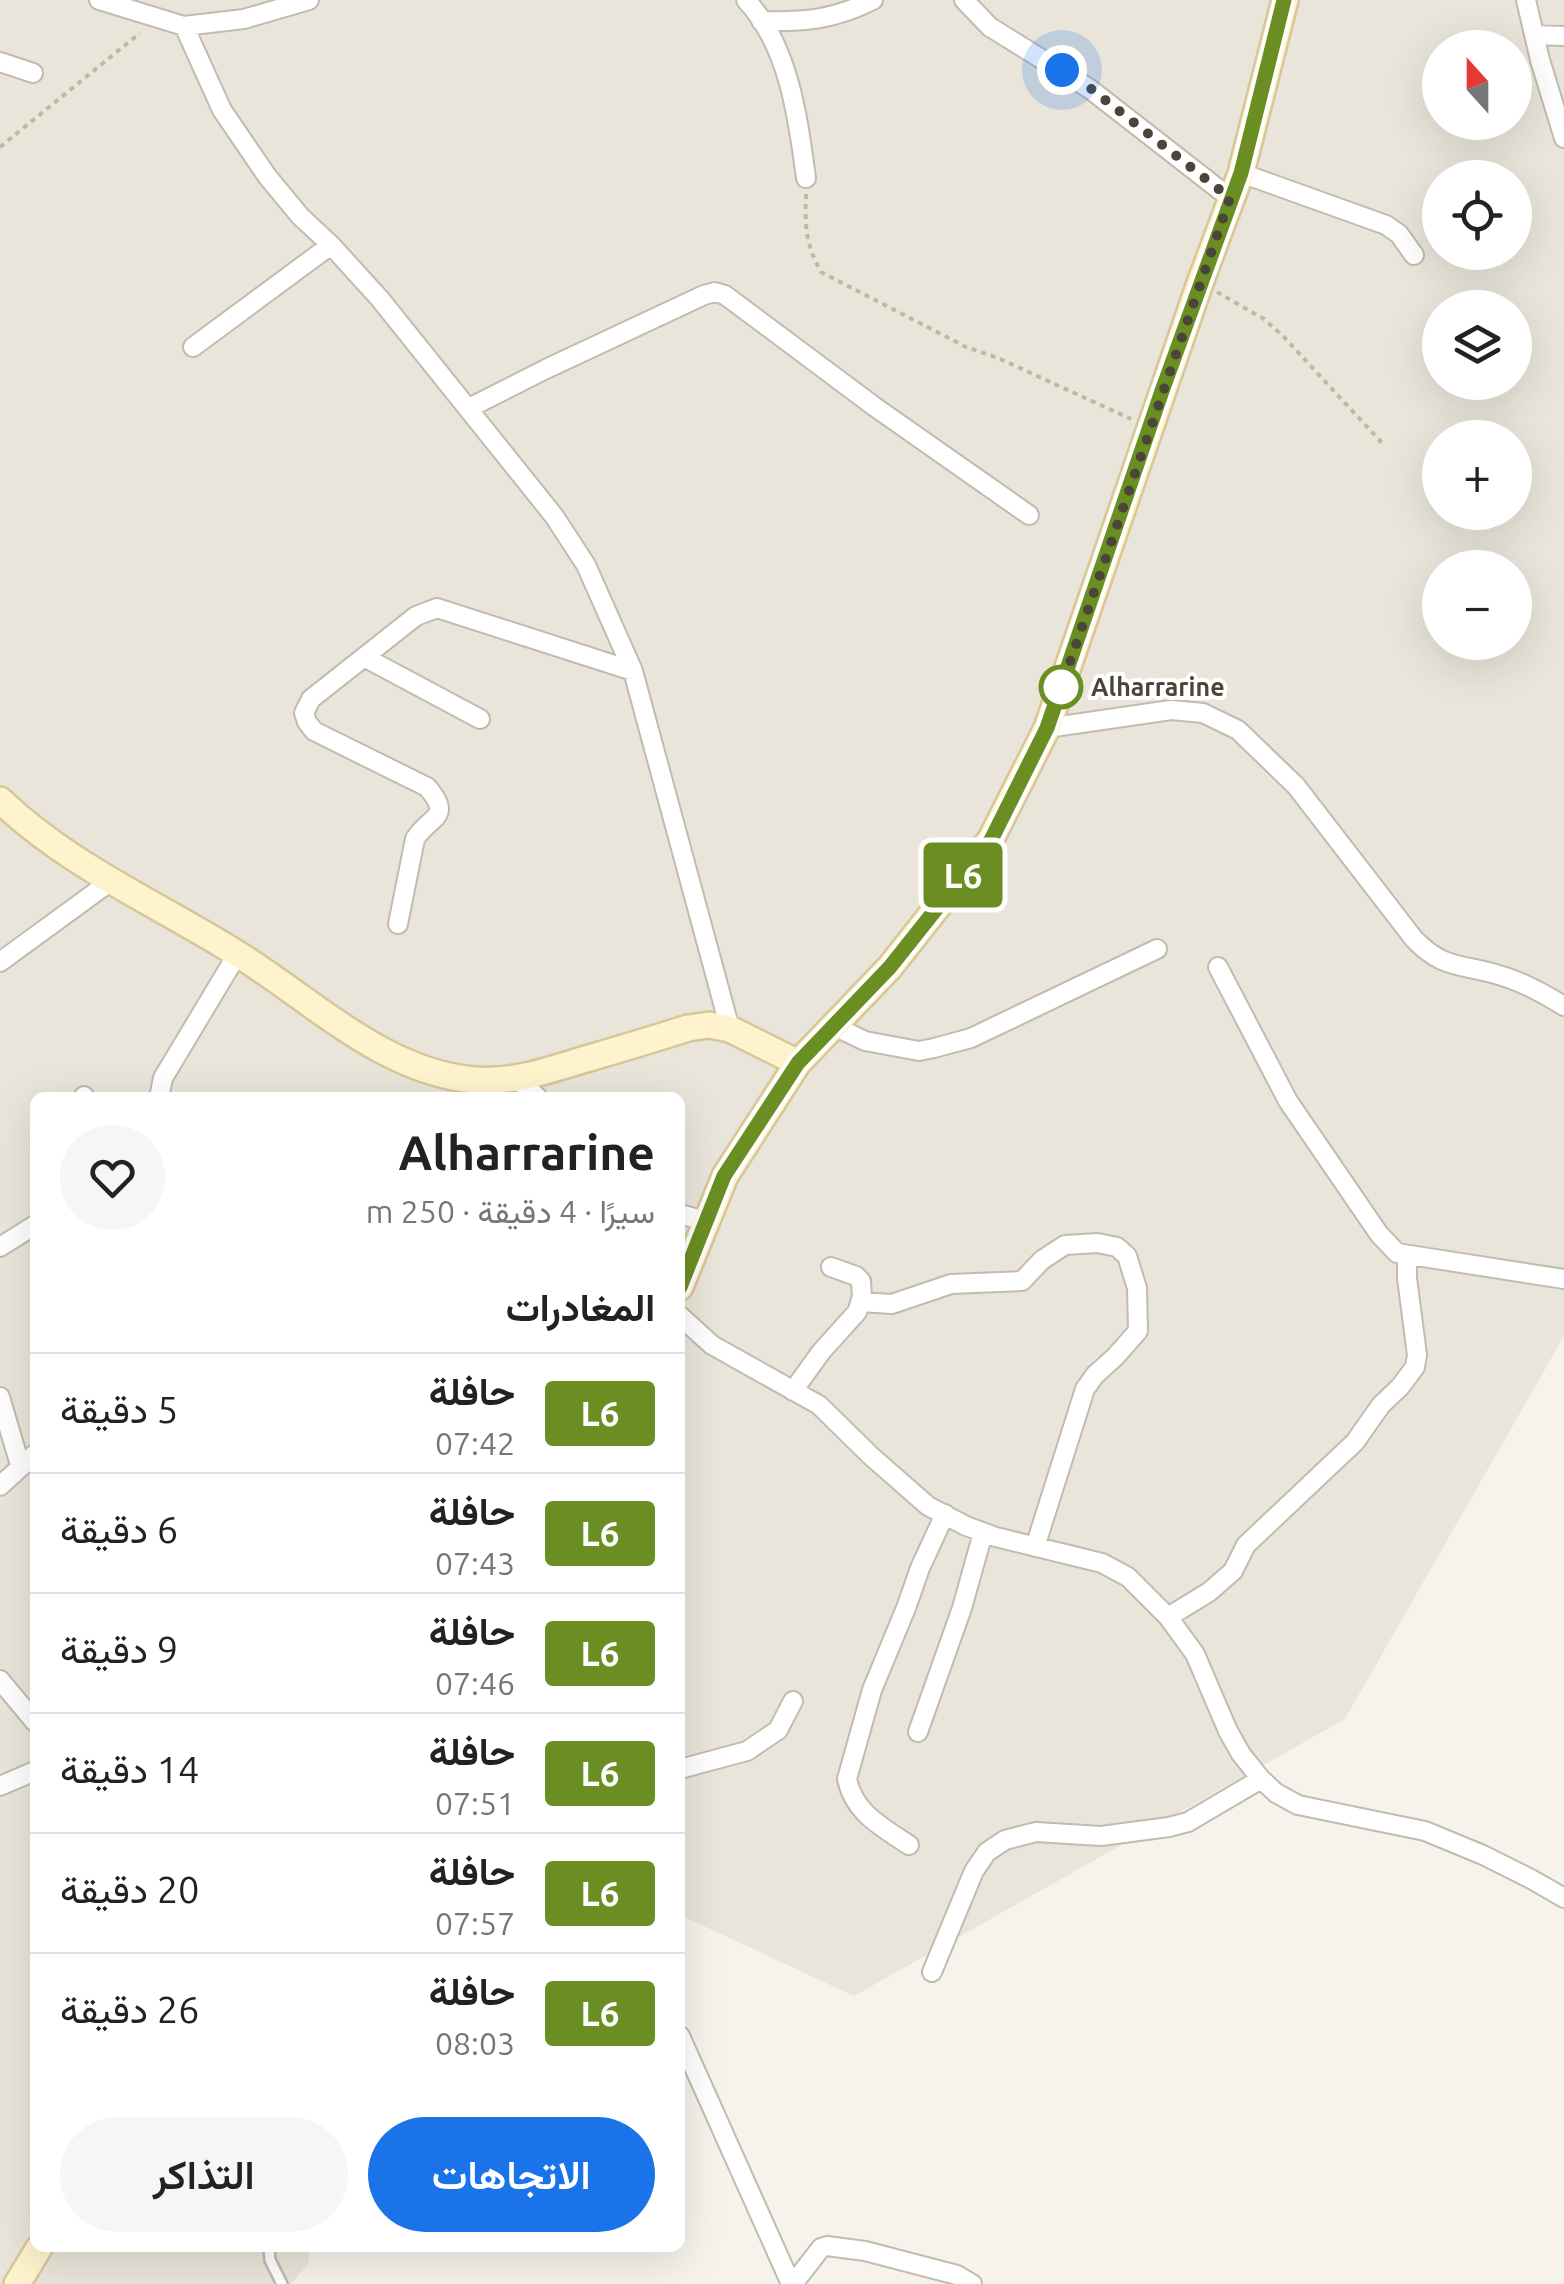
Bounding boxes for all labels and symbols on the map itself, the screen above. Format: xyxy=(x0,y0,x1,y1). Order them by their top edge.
north arrow xyxy=(1422,30,1532,140)
your location xyxy=(1037,45,1087,95)
marker: Alharrarine xyxy=(1040,666,1082,708)
place label: Alharrarine xyxy=(1091,673,1225,701)
line badge: L6 xyxy=(918,842,1008,908)

